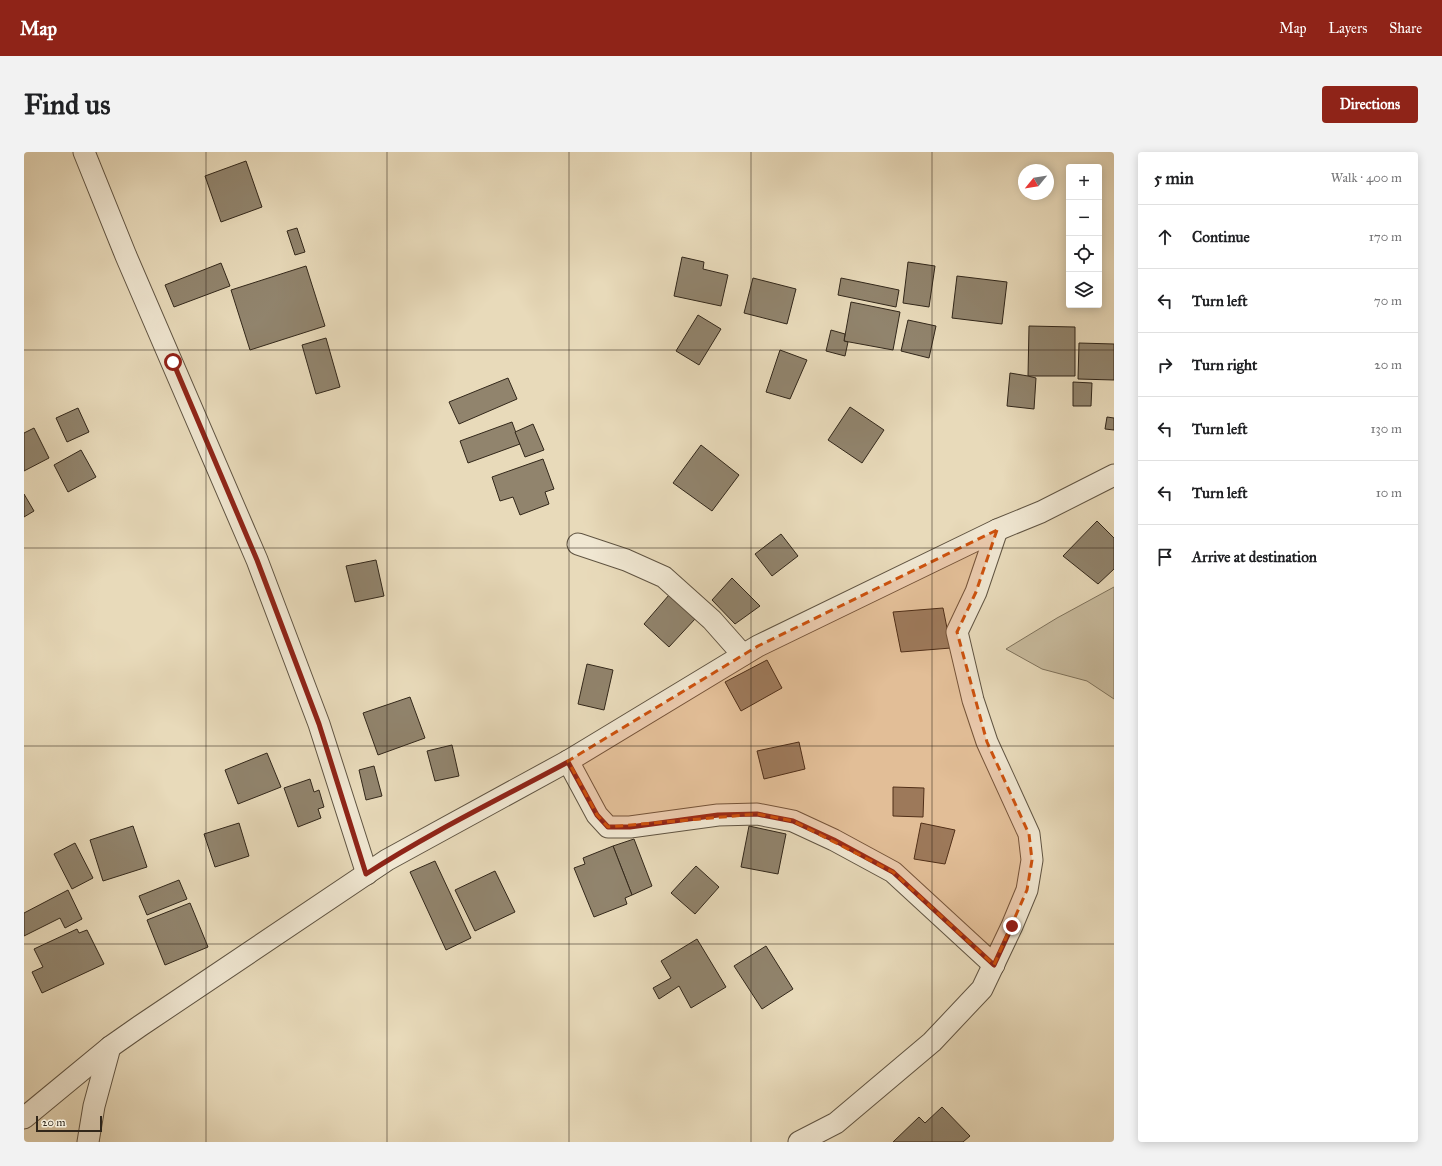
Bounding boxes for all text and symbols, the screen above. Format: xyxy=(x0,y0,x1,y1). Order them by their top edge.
text: Map xyxy=(20,17,57,40)
text: Map xyxy=(1279,20,1307,37)
text: Layers xyxy=(1329,20,1367,37)
text: Share xyxy=(1389,20,1422,37)
button: Directions xyxy=(1322,86,1418,123)
text: Find us xyxy=(24,87,110,122)
north arrow xyxy=(1018,164,1054,200)
map controls xyxy=(1066,164,1102,308)
button: + xyxy=(1066,164,1102,200)
text: 5 min xyxy=(1154,168,1194,189)
text: Walk · 400 m xyxy=(1331,170,1402,186)
button: − xyxy=(1066,200,1102,236)
icon: ahead xyxy=(1154,226,1176,248)
text: Continue xyxy=(1192,228,1250,246)
text: 170 m xyxy=(1369,229,1402,245)
button: locate xyxy=(1066,236,1102,272)
button: layers xyxy=(1066,272,1102,308)
icon: left xyxy=(1154,290,1176,312)
text: Turn left xyxy=(1192,292,1248,310)
text: 70 m xyxy=(1374,293,1402,309)
route start xyxy=(164,353,182,371)
icon: right xyxy=(1154,354,1176,376)
text: Turn right xyxy=(1192,356,1257,374)
text: 20 m xyxy=(1374,357,1402,373)
icon: left xyxy=(1154,418,1176,440)
text: Turn left xyxy=(1192,420,1248,438)
text: 130 m xyxy=(1370,421,1402,437)
icon: left xyxy=(1154,482,1176,504)
text: Turn left xyxy=(1192,484,1248,502)
text: 10 m xyxy=(1376,485,1402,501)
icon: arrive xyxy=(1154,546,1176,568)
text: Arrive at destination xyxy=(1192,548,1317,566)
route end xyxy=(1003,917,1021,935)
scale bar xyxy=(36,1114,102,1133)
text: 20 m xyxy=(42,1116,65,1129)

